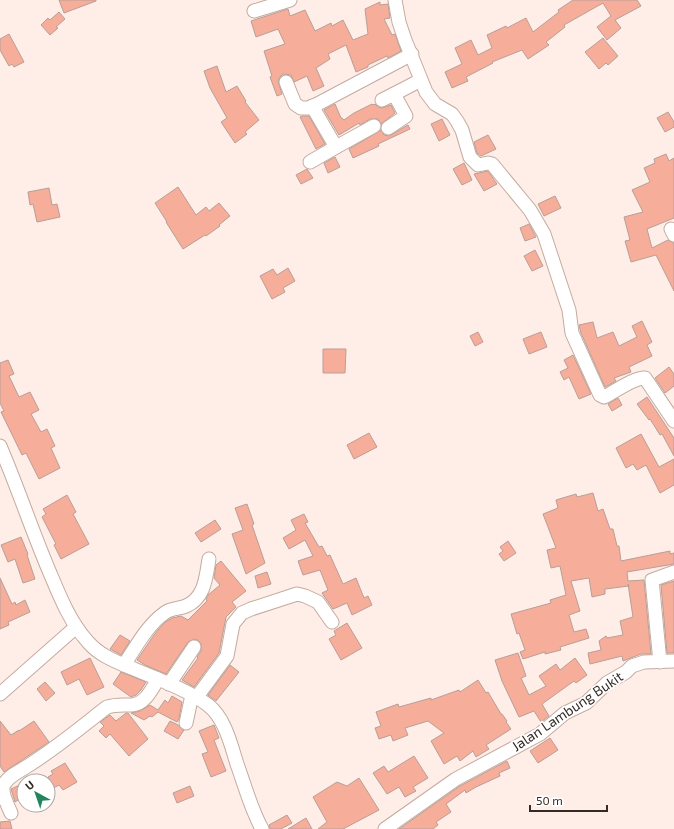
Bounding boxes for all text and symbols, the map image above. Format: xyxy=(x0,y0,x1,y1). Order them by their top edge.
street label: Jalan Lambung Bukit xyxy=(508,668,626,754)
north arrow xyxy=(16,773,56,813)
text: U xyxy=(22,778,36,792)
scale bar xyxy=(530,787,607,813)
text: 50 m xyxy=(536,793,563,807)

